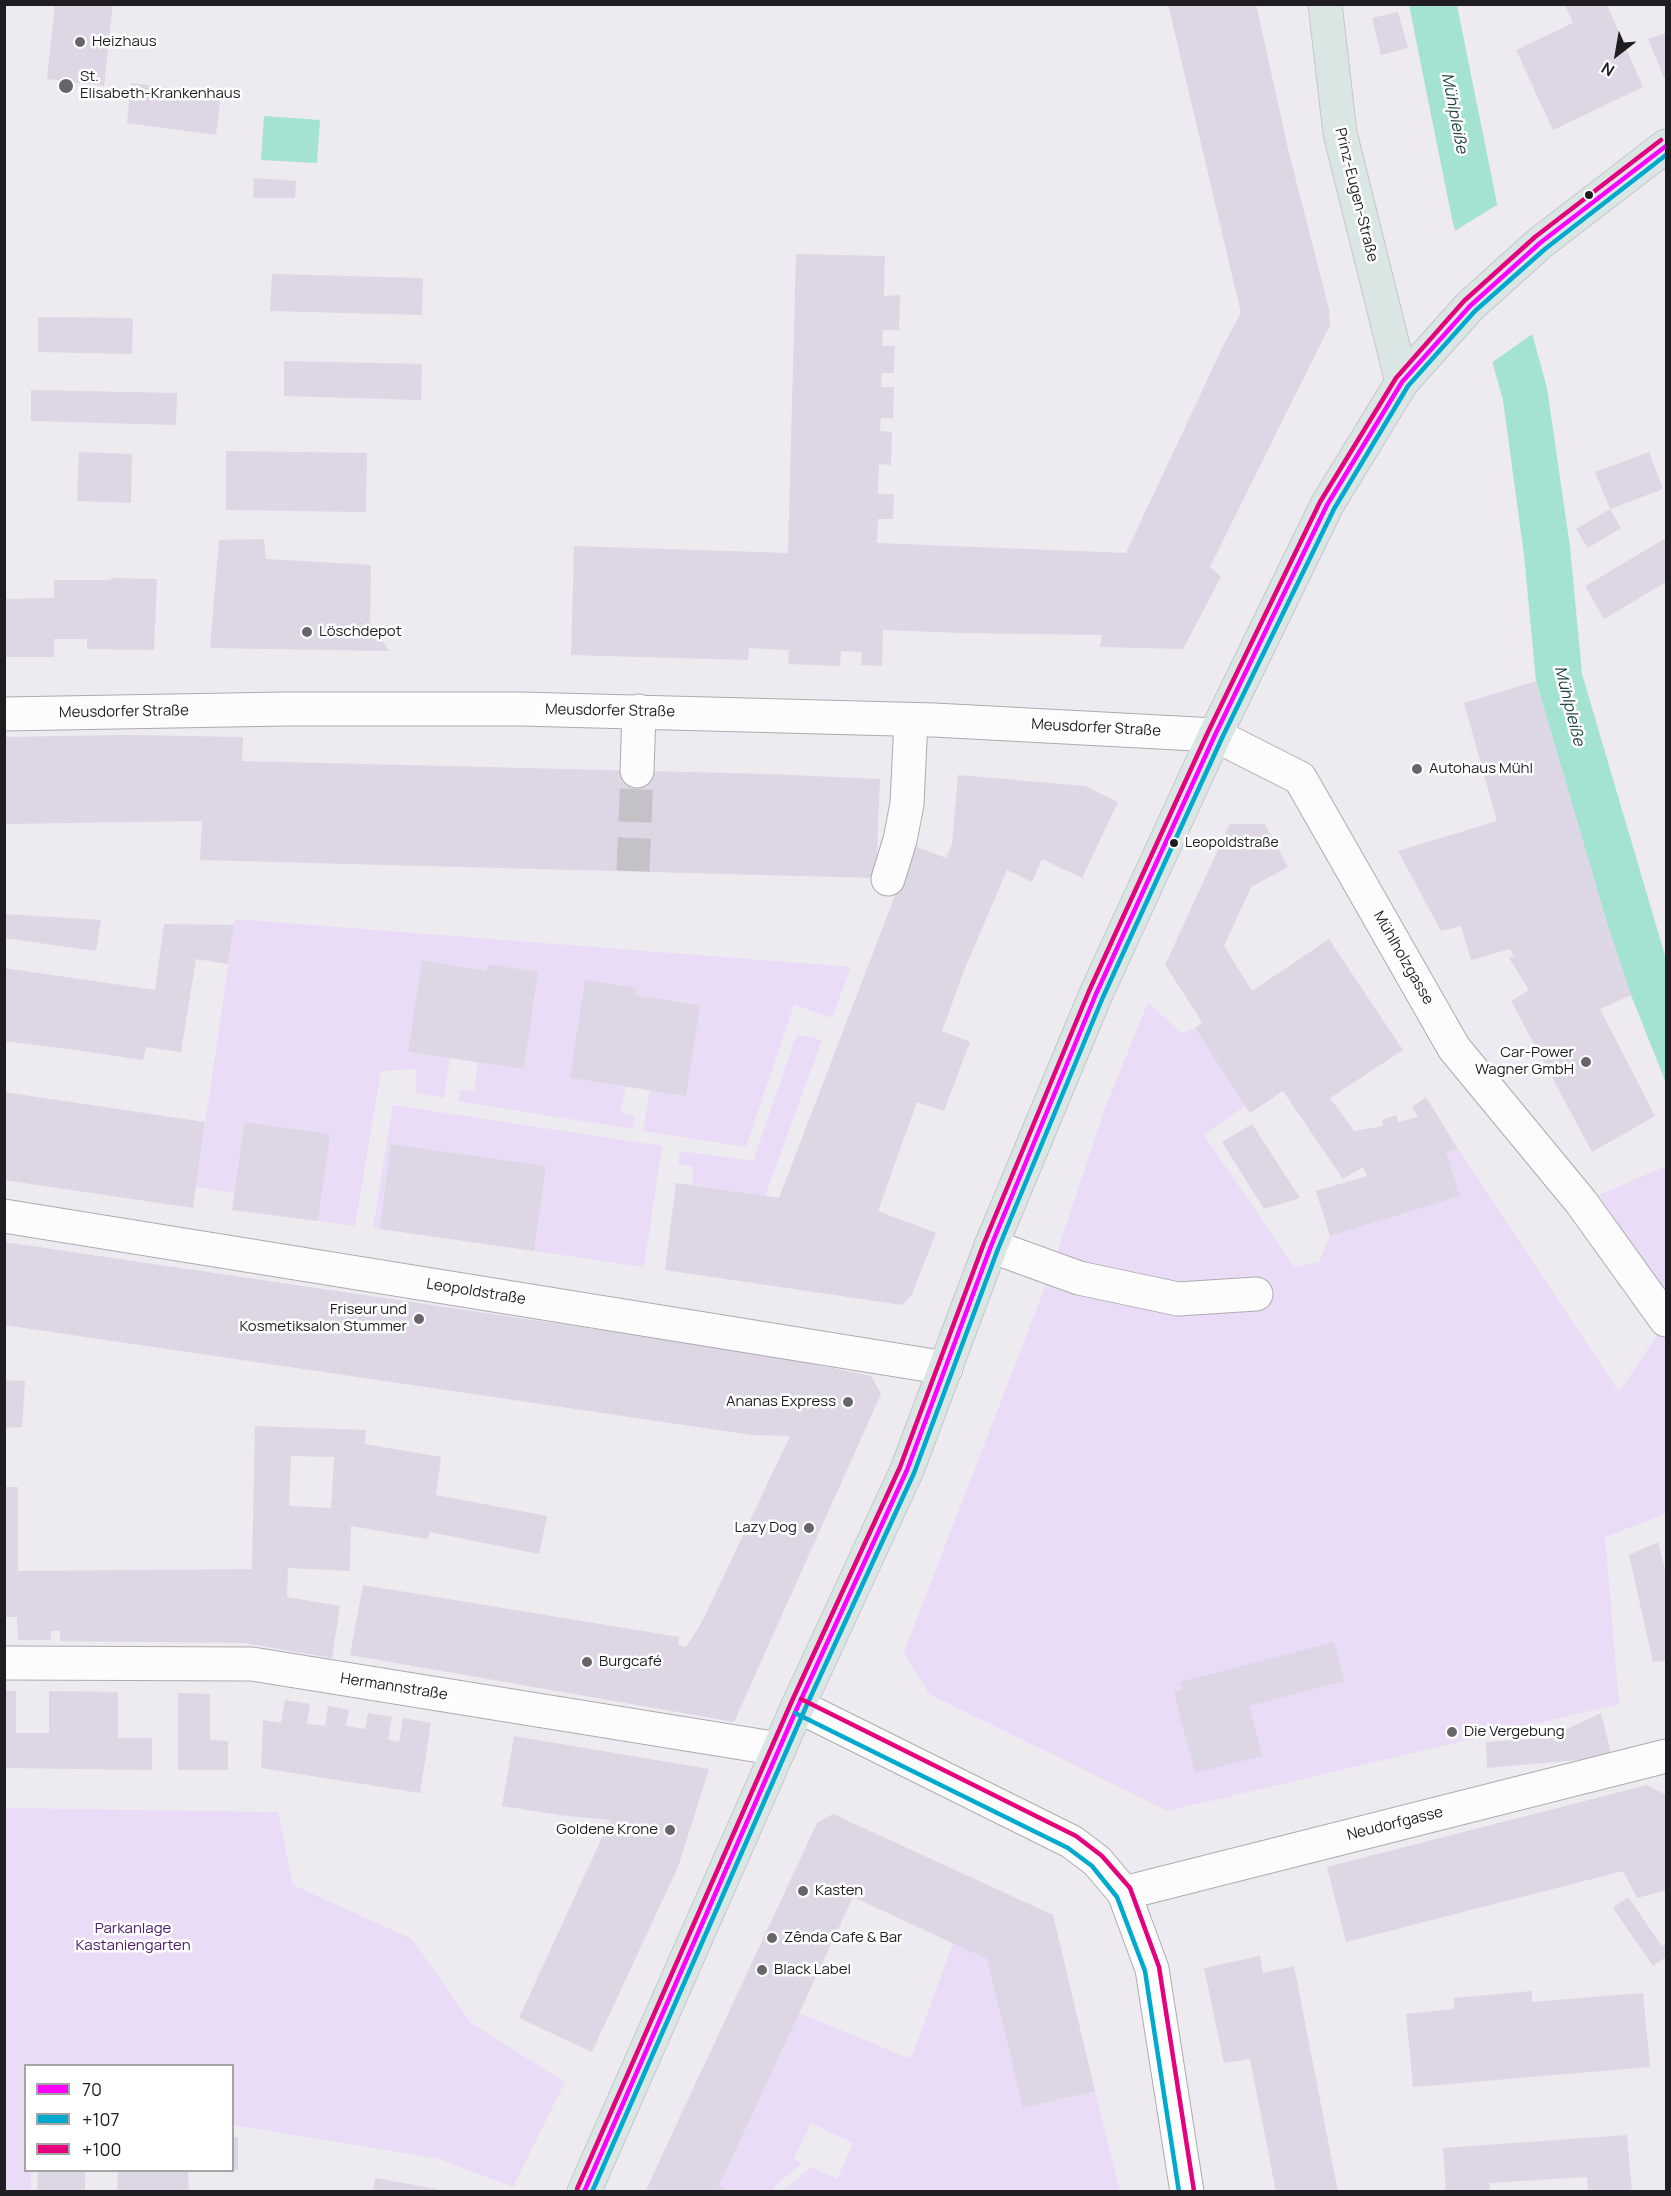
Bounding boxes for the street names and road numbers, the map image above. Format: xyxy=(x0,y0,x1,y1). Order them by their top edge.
street label: Prinz-Eugen-Straße xyxy=(1331,126,1381,264)
street label: Meusdorfer Straße xyxy=(545,701,675,721)
street label: Meusdorfer Straße xyxy=(59,702,189,722)
street label: Meusdorfer Straße xyxy=(1031,716,1161,740)
street label: Mühlholzgasse xyxy=(1369,908,1437,1008)
street label: Leopoldstraße xyxy=(425,1275,527,1309)
street label: Hermannstraße xyxy=(339,1670,449,1704)
street label: Neudorfgasse xyxy=(1345,1803,1445,1845)

